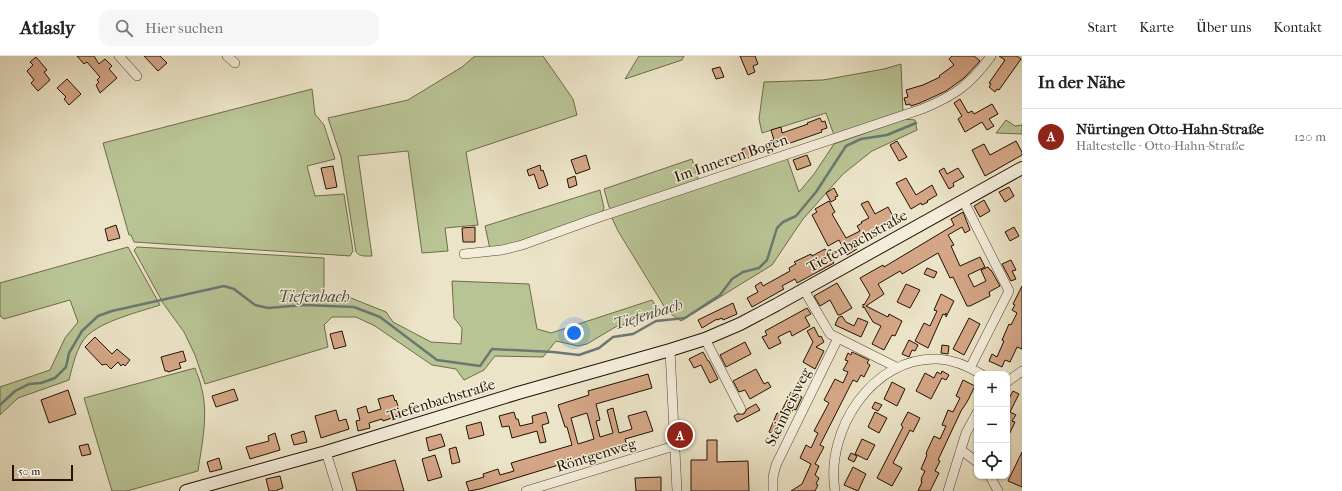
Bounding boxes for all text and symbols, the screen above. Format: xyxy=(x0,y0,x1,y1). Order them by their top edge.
search box xyxy=(99,10,379,46)
text: Atlasly xyxy=(20,17,75,39)
icon: search xyxy=(113,17,135,39)
text: Hier suchen xyxy=(145,19,223,37)
text: Start xyxy=(1088,19,1117,36)
text: Karte xyxy=(1139,19,1174,36)
text: Über uns xyxy=(1196,19,1251,36)
text: Kontakt xyxy=(1273,19,1322,36)
text: In der Nähe xyxy=(1038,72,1125,92)
text: Nürtingen Otto-Hahn-Straße xyxy=(1076,120,1264,138)
text: A xyxy=(1047,129,1055,144)
text: 120 m xyxy=(1294,129,1326,144)
street label: Im Inneren Bogen xyxy=(672,130,791,186)
text: Haltestelle · Otto-Hahn-Straße xyxy=(1076,138,1245,153)
street label: Tiefenbachstraße xyxy=(804,206,911,276)
water label: Tiefenbach xyxy=(278,287,350,306)
water label: Tiefenbach xyxy=(611,294,685,334)
your location xyxy=(564,323,584,343)
street label: Steinbeisweg xyxy=(761,364,815,449)
map controls xyxy=(974,371,1010,479)
button: + xyxy=(974,371,1010,407)
street label: Tiefenbachstraße xyxy=(385,375,498,425)
button: − xyxy=(974,407,1010,443)
pin: A xyxy=(667,420,693,450)
street label: Röntgenweg xyxy=(554,434,639,476)
button: locate xyxy=(974,443,1010,479)
scale bar xyxy=(12,463,73,482)
text: 50 m xyxy=(18,465,40,478)

